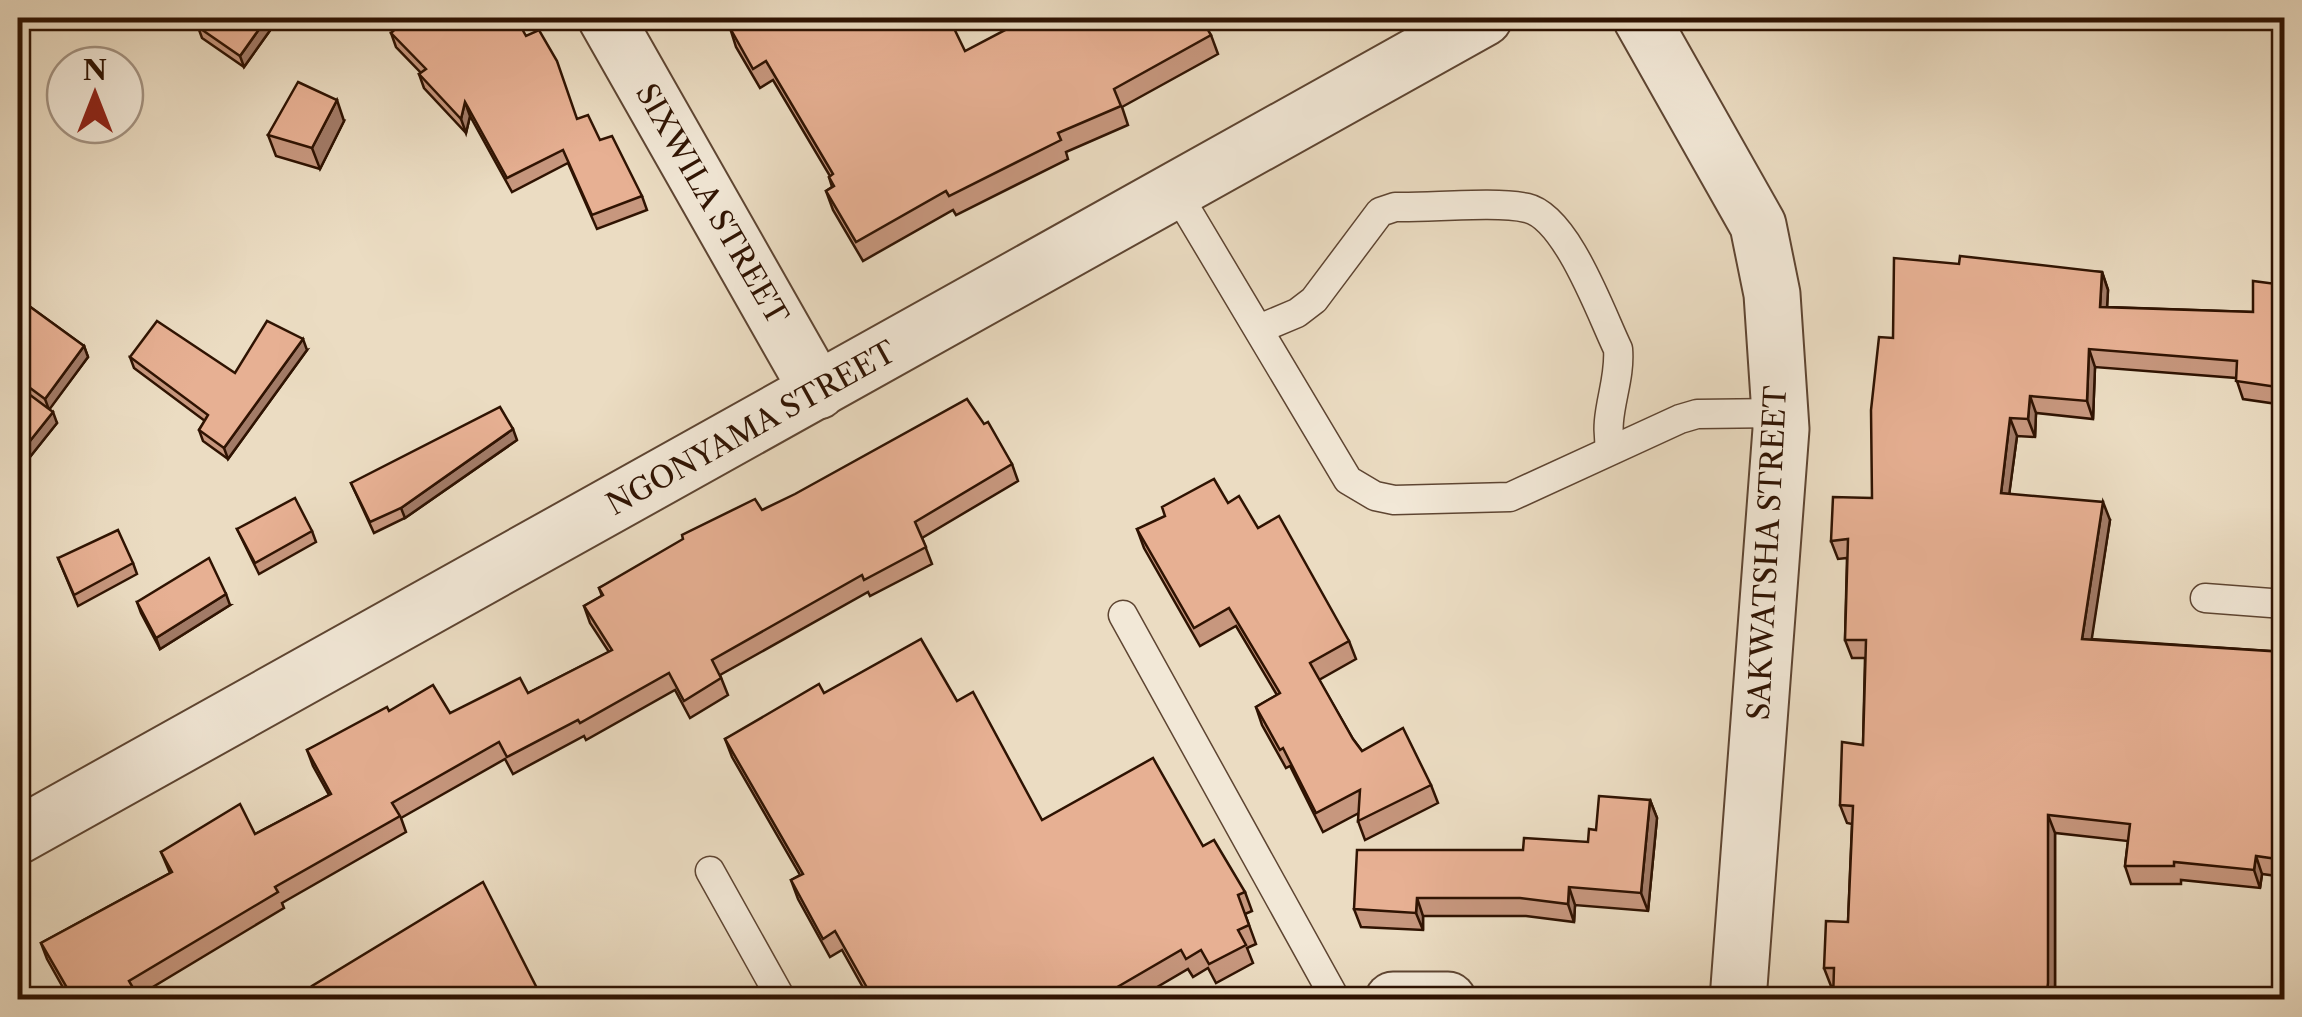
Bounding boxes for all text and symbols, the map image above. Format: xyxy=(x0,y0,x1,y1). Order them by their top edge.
north arrow xyxy=(45,45,145,145)
text: N xyxy=(83,53,107,87)
street label: SIXWILA STREET xyxy=(628,77,796,331)
street label: NGONYAMA STREET xyxy=(600,333,903,523)
street label: SAKWATSHA STREET xyxy=(1740,384,1794,721)

